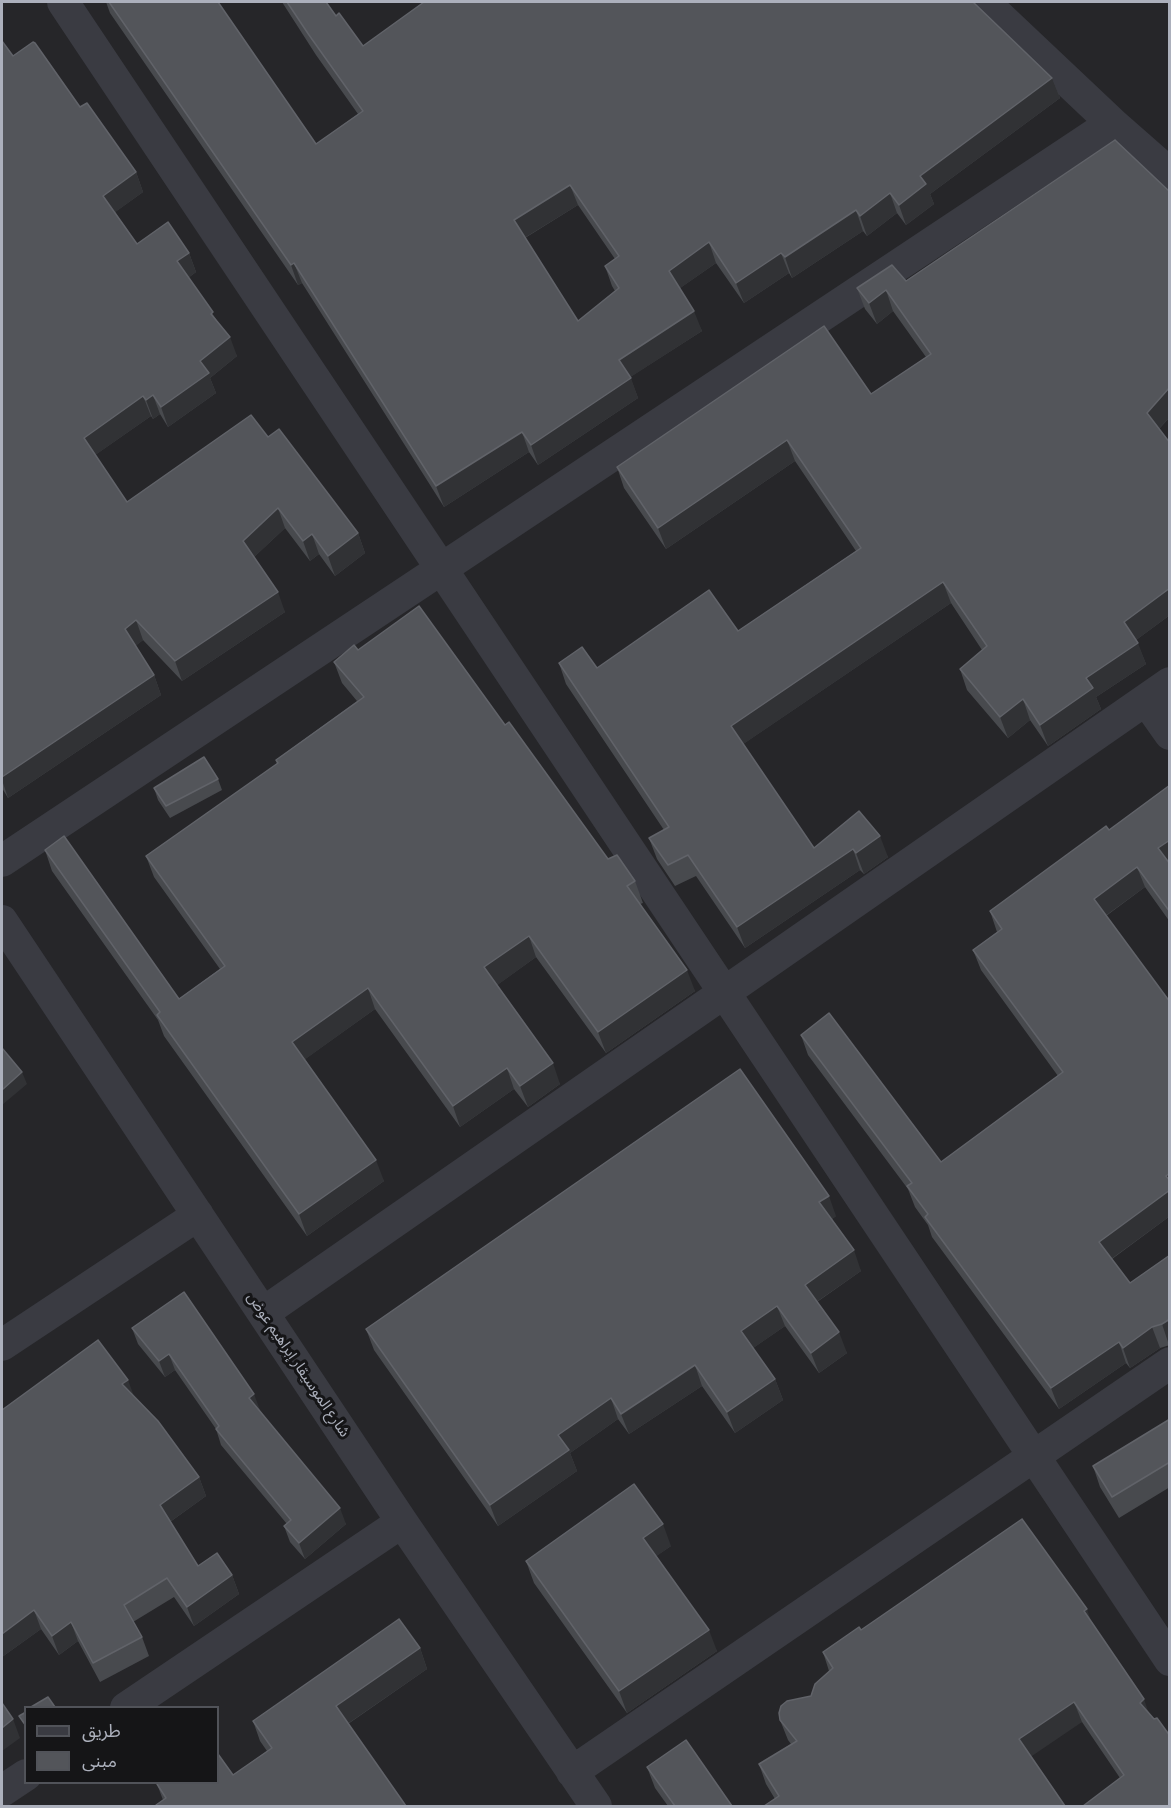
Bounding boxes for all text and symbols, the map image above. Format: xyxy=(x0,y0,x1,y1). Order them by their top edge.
street label: شارع الموسيقار إبراهيم عوض xyxy=(243,1289,353,1441)
legend xyxy=(24,1706,219,1784)
text: طريق xyxy=(82,1718,121,1743)
text: مبنى xyxy=(82,1748,117,1773)

